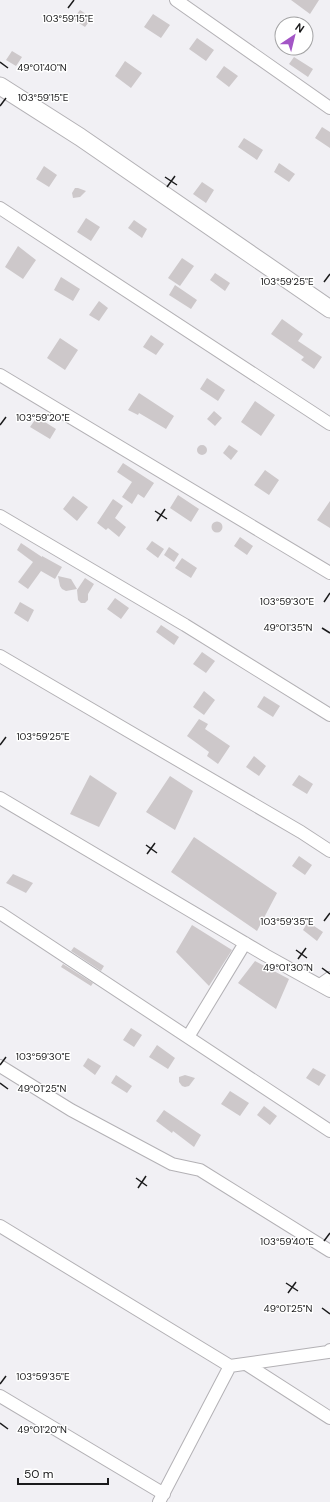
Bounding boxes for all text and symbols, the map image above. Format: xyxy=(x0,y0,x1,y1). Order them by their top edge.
text: 103°59'15"E xyxy=(43,12,94,25)
north arrow xyxy=(274,16,314,56)
text: N xyxy=(292,20,307,36)
text: 49°01'40"N xyxy=(17,61,67,74)
text: 103°59'15"E xyxy=(18,91,69,104)
text: 103°59'25"E xyxy=(260,275,314,288)
text: 103°59'20"E xyxy=(16,411,70,424)
text: 103°59'30"E xyxy=(260,595,314,608)
text: 49°01'35"N xyxy=(264,621,313,634)
text: 103°59'25"E xyxy=(16,730,70,743)
text: 103°59'35"E xyxy=(260,915,314,928)
text: 49°01'30"N xyxy=(263,961,313,974)
text: 103°59'30"E xyxy=(16,1050,70,1063)
text: 49°01'25"N xyxy=(18,1082,67,1095)
text: 103°59'40"E xyxy=(260,1235,314,1248)
text: 49°01'25"N xyxy=(264,1302,313,1315)
text: 103°59'35"E xyxy=(16,1370,70,1383)
text: 49°01'20"N xyxy=(17,1423,67,1436)
scale bar xyxy=(18,1460,108,1486)
text: 50 m xyxy=(24,1466,53,1482)

